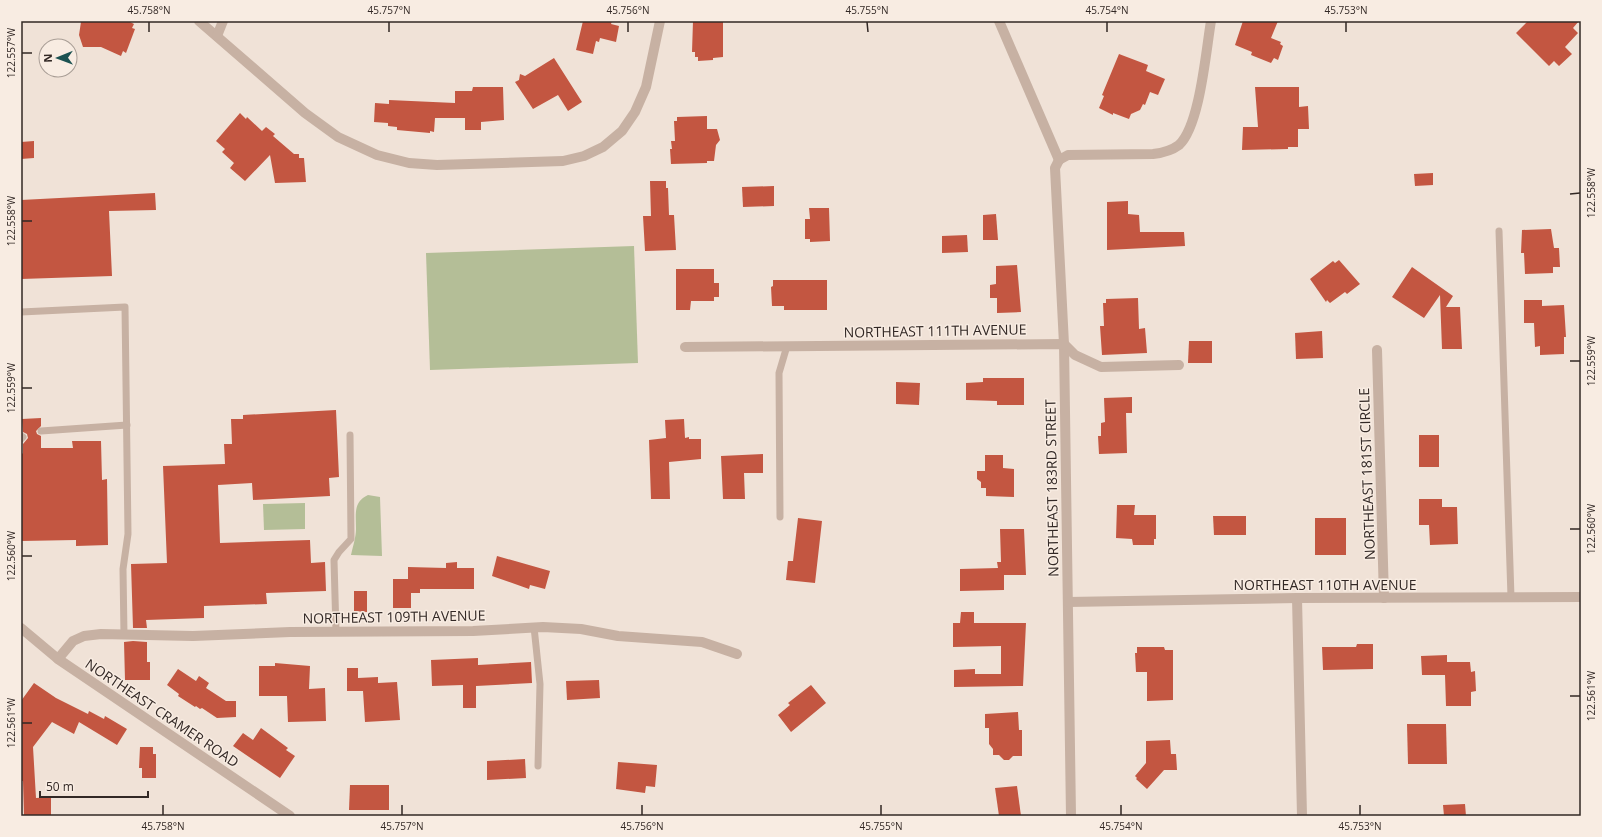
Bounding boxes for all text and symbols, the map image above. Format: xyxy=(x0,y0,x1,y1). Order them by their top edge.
text: 45.758°N xyxy=(127,3,171,17)
text: 45.757°N xyxy=(367,3,411,17)
text: 45.756°N xyxy=(606,3,650,17)
text: 45.755°N xyxy=(845,3,889,17)
text: 45.754°N xyxy=(1085,3,1129,17)
text: 45.753°N xyxy=(1324,3,1368,17)
text: 122.557°W xyxy=(4,27,18,78)
north arrow xyxy=(38,38,78,78)
text: N xyxy=(40,54,55,63)
text: 122.558°W xyxy=(1584,167,1598,218)
text: 122.558°W xyxy=(4,195,18,246)
street label: NORTHEAST 111TH AVENUE xyxy=(843,319,1027,342)
text: 122.559°W xyxy=(1584,335,1598,386)
text: 122.559°W xyxy=(4,362,18,413)
street label: NORTHEAST 181ST CIRCLE xyxy=(1354,388,1379,560)
street label: NORTHEAST 183RD STREET xyxy=(1040,399,1063,577)
text: 122.560°W xyxy=(1584,503,1598,554)
text: 122.560°W xyxy=(4,530,18,581)
street label: NORTHEAST 110TH AVENUE xyxy=(1234,575,1416,594)
street label: NORTHEAST 109TH AVENUE xyxy=(302,605,486,628)
street label: NORTHEAST CRAMER ROAD xyxy=(82,654,243,771)
text: 122.561°W xyxy=(1584,670,1598,721)
text: 122.561°W xyxy=(4,697,18,748)
scale bar xyxy=(40,773,148,799)
text: 50 m xyxy=(46,778,74,795)
text: 45.758°N xyxy=(141,819,185,833)
text: 45.757°N xyxy=(380,819,424,833)
text: 45.756°N xyxy=(620,819,664,833)
text: 45.755°N xyxy=(859,819,903,833)
text: 45.754°N xyxy=(1099,819,1143,833)
text: 45.753°N xyxy=(1338,819,1382,833)

